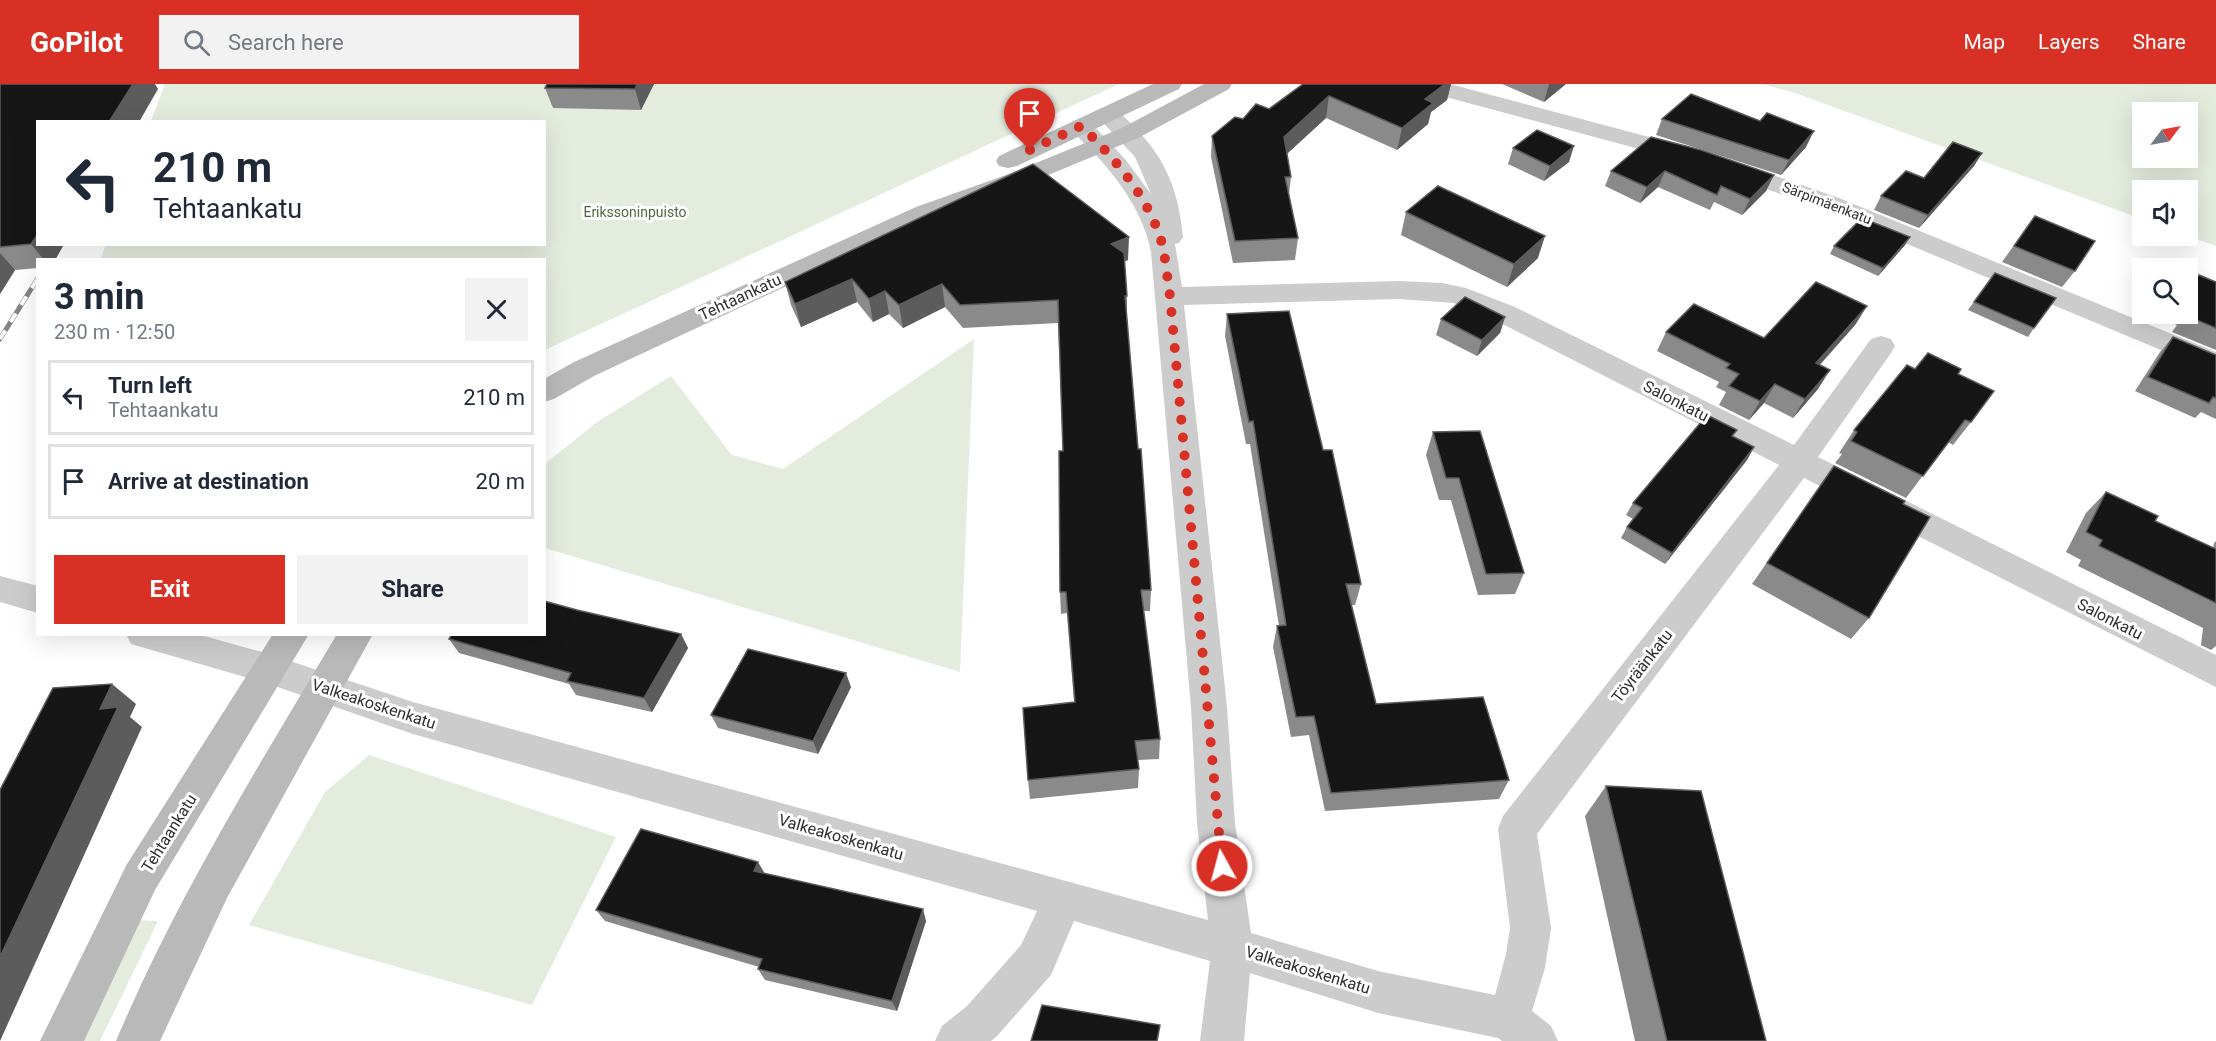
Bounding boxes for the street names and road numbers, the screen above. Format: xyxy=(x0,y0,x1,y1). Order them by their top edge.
street label: Särpimäenkatu xyxy=(1780,179,1874,227)
street label: Tehtaankatu xyxy=(696,270,784,324)
street label: Salonkatu xyxy=(1640,376,1712,426)
street label: Salonkatu xyxy=(2074,594,2146,644)
street label: Töyräänkatu xyxy=(1608,626,1676,706)
street label: Valkeakoskenkatu xyxy=(310,675,438,733)
street label: Tehtaankatu xyxy=(138,790,200,876)
street label: Valkeakoskenkatu xyxy=(776,810,906,864)
street label: Valkeakoskenkatu xyxy=(1243,942,1373,998)

